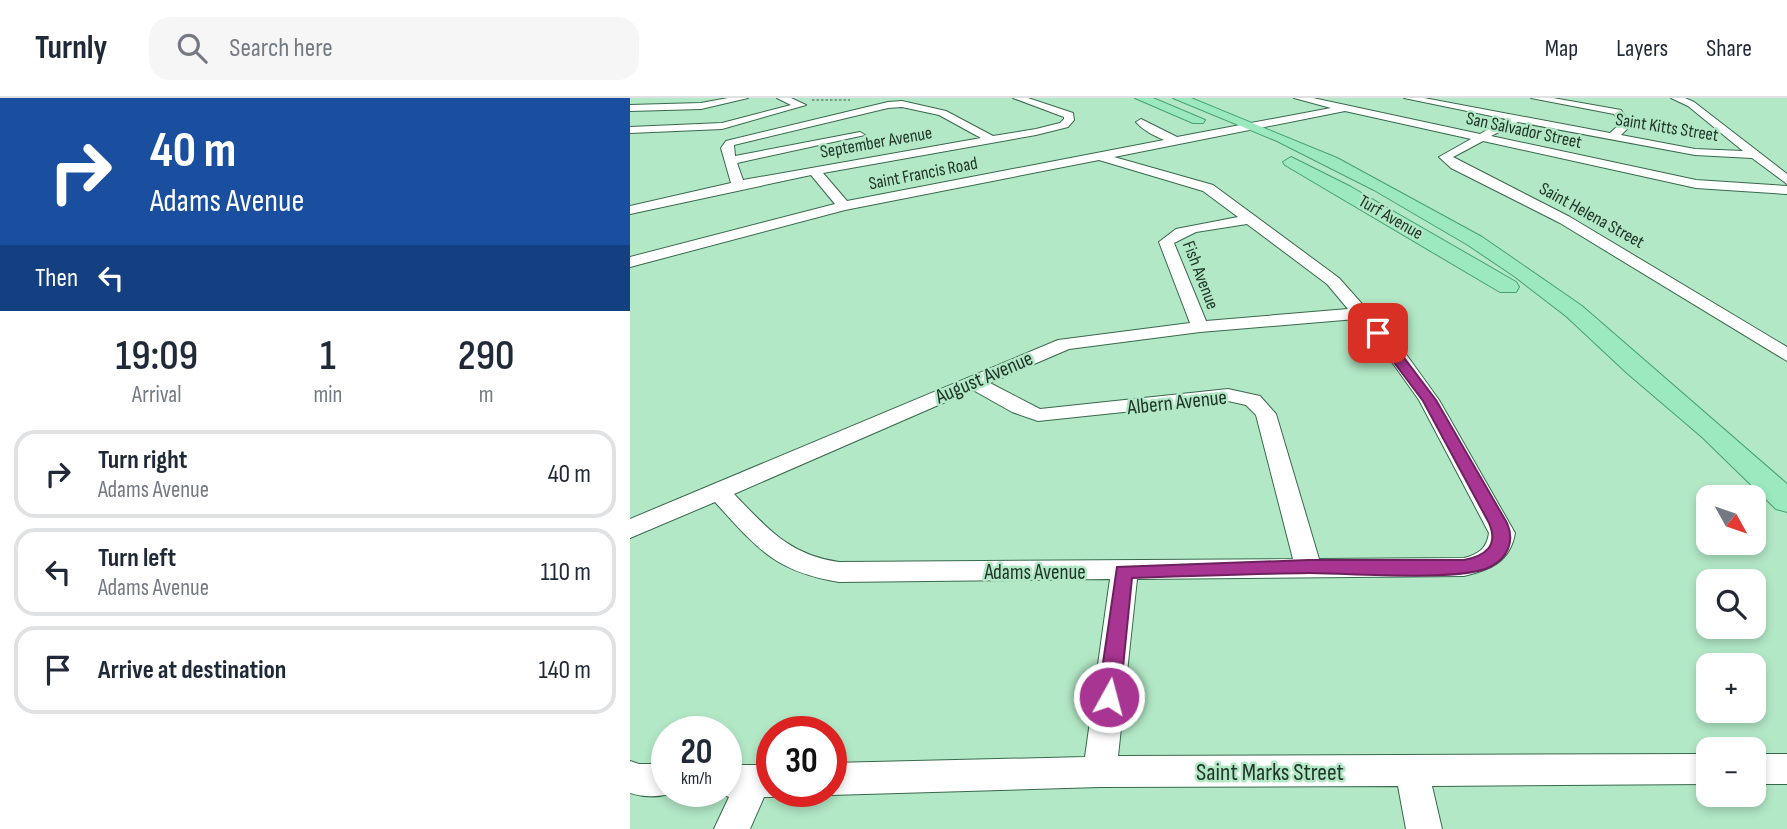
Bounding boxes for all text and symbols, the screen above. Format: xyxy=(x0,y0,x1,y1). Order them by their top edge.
search box xyxy=(149,17,639,80)
text: Turnly xyxy=(35,28,107,68)
icon: search xyxy=(173,29,211,67)
text: Search here xyxy=(229,33,333,64)
text: Map xyxy=(1545,34,1578,63)
text: Layers xyxy=(1616,34,1668,63)
text: Share xyxy=(1706,34,1752,63)
street label: San Salvador Street xyxy=(1464,108,1584,153)
street label: Saint Kitts Street xyxy=(1614,109,1720,146)
text: 40 m xyxy=(150,122,236,181)
street label: September Avenue xyxy=(818,122,934,163)
icon: right xyxy=(35,126,126,217)
street label: Saint Francis Road xyxy=(867,153,979,194)
street label: Saint Helena Street xyxy=(1536,178,1648,253)
text: Adams Avenue xyxy=(150,182,304,221)
street label: Turf Avenue xyxy=(1355,191,1427,244)
street label: Fish Avenue xyxy=(1178,238,1223,312)
icon: left xyxy=(92,259,130,297)
text: Then xyxy=(35,263,78,294)
pin xyxy=(1348,303,1408,363)
icon: arrive xyxy=(1359,314,1397,352)
text: 19:09 xyxy=(115,331,198,382)
text: 1 xyxy=(320,331,336,382)
text: 290 xyxy=(458,331,515,382)
street label: August Avenue xyxy=(931,346,1037,410)
text: Arrival xyxy=(132,381,181,409)
text: min xyxy=(314,381,342,409)
text: m xyxy=(479,381,494,409)
street label: Albern Avenue xyxy=(1125,385,1228,420)
text: Turn right xyxy=(98,445,187,476)
icon: right xyxy=(39,455,77,493)
text: 40 m xyxy=(548,459,591,490)
text: Adams Avenue xyxy=(98,476,209,504)
north arrow xyxy=(1696,485,1766,555)
map controls xyxy=(1696,485,1766,807)
text: Turn left xyxy=(98,543,176,574)
icon: left xyxy=(39,553,77,591)
text: 110 m xyxy=(540,557,591,588)
street label: Adams Avenue xyxy=(983,560,1086,585)
button: search xyxy=(1696,569,1766,639)
text: Adams Avenue xyxy=(98,574,209,602)
icon: arrive xyxy=(39,651,77,689)
button: + xyxy=(1696,653,1766,723)
text: Arrive at destination xyxy=(98,655,286,686)
text: 140 m xyxy=(539,655,591,686)
position arrow xyxy=(1072,660,1146,734)
speed limit sign: 30 xyxy=(756,716,847,807)
text: 20 xyxy=(681,731,713,774)
button: − xyxy=(1696,737,1766,807)
street label: Saint Marks Street xyxy=(1196,758,1344,787)
text: km/h xyxy=(681,768,712,789)

